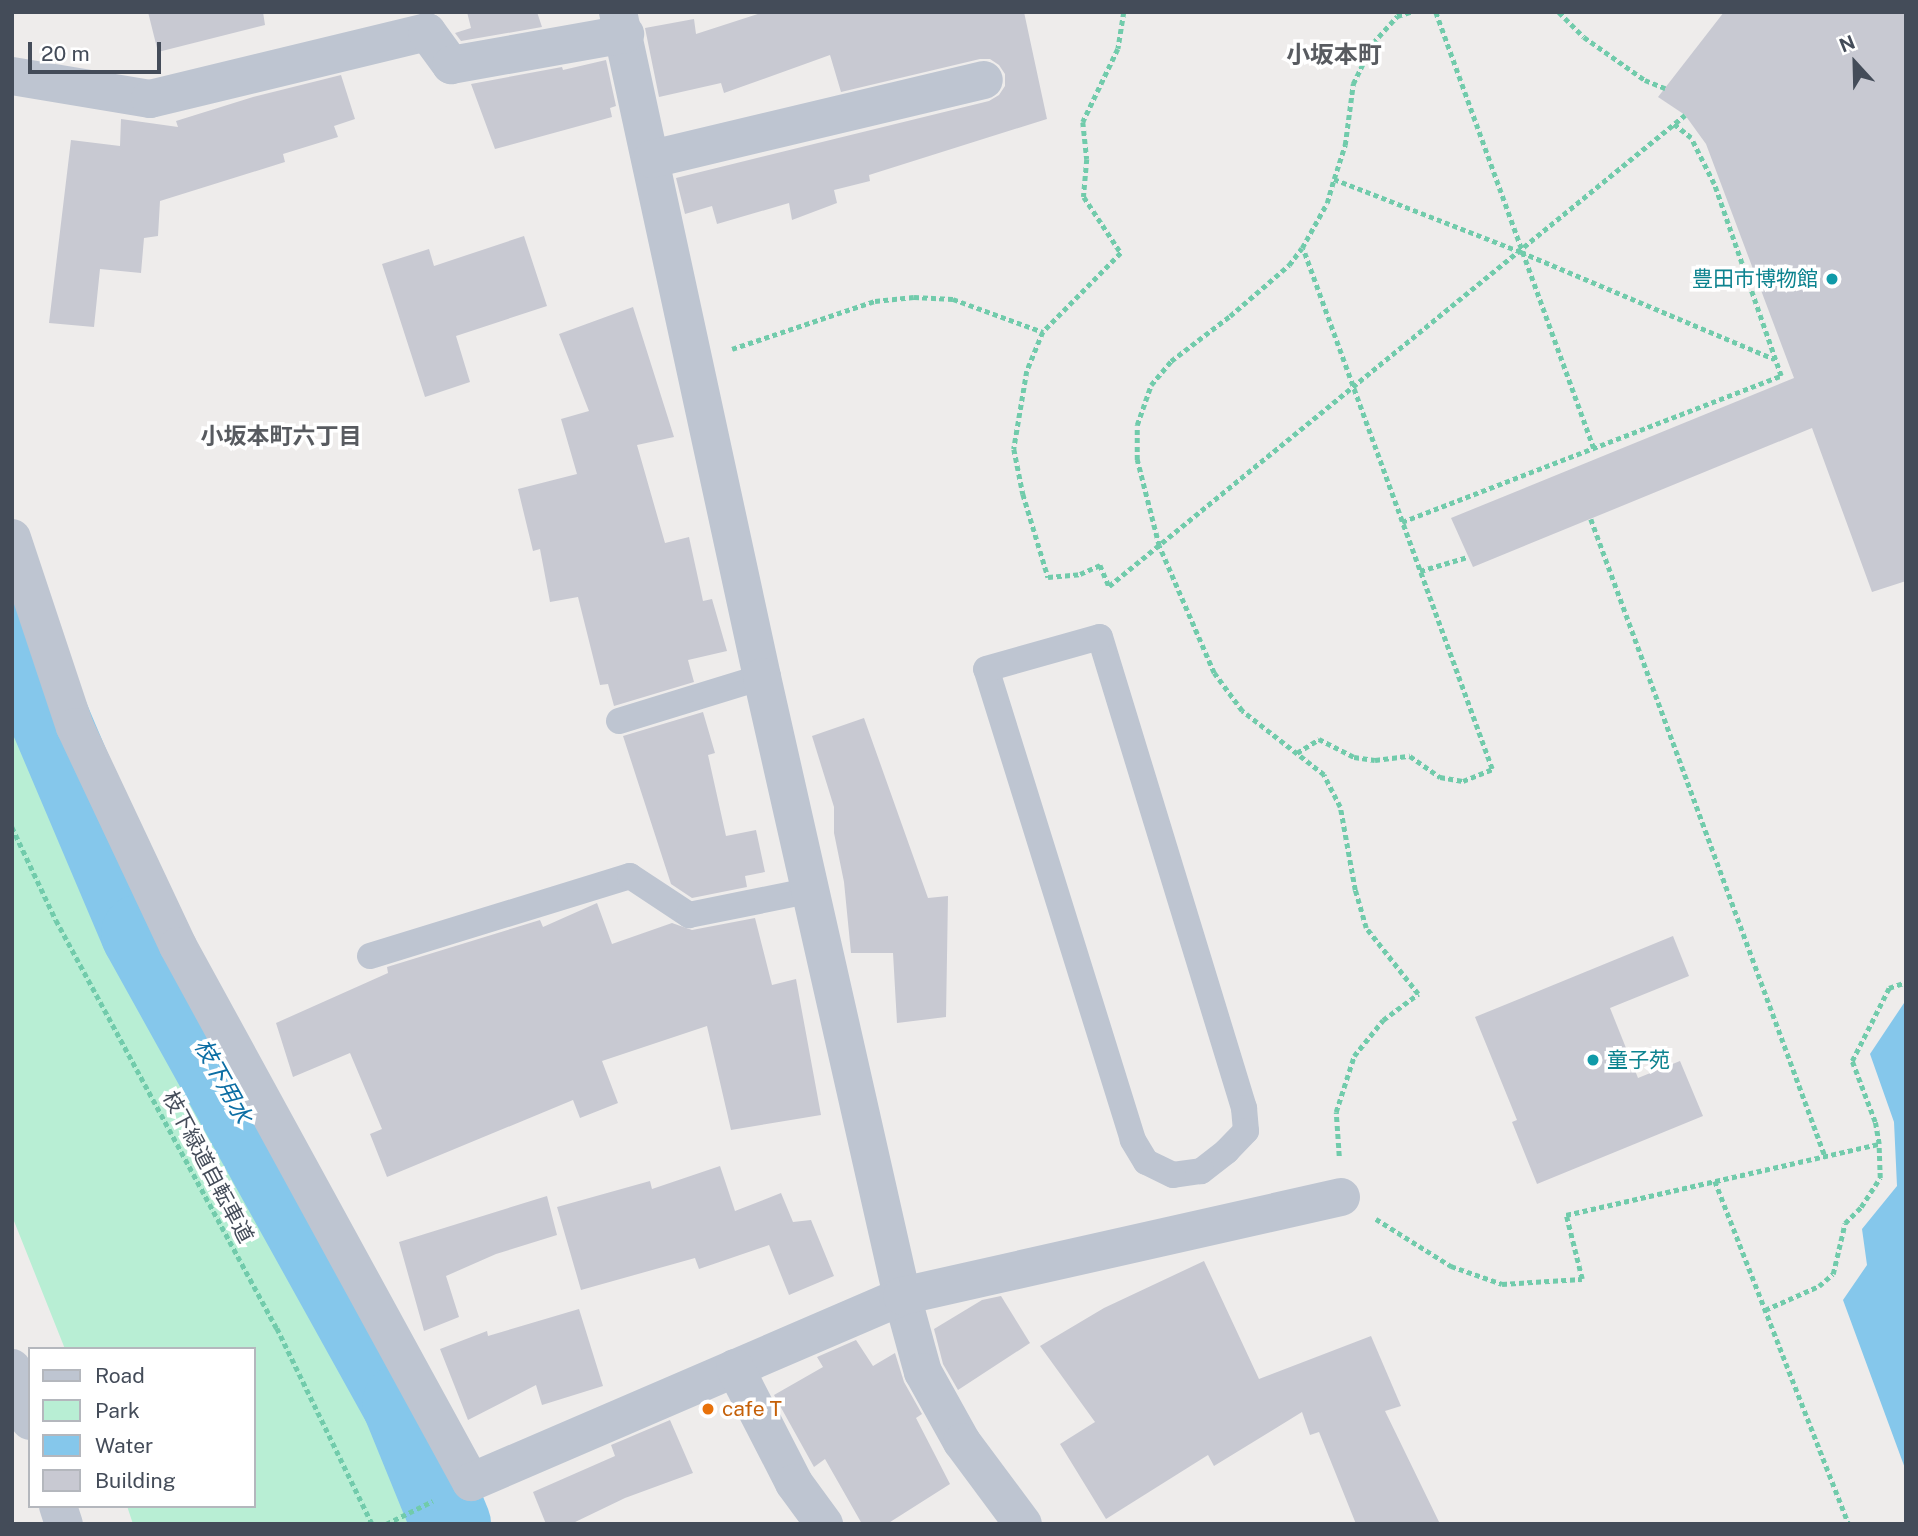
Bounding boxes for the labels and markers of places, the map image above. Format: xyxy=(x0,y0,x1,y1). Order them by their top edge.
place label: 豊田市博物館 xyxy=(1692,266,1818,292)
marker: 豊田市博物館 xyxy=(1824,271,1840,287)
place label: 童子苑 xyxy=(1607,1047,1670,1073)
marker: 童子苑 xyxy=(1585,1052,1601,1068)
place label: cafe T xyxy=(722,1396,782,1422)
marker: cafe T xyxy=(700,1401,716,1417)

